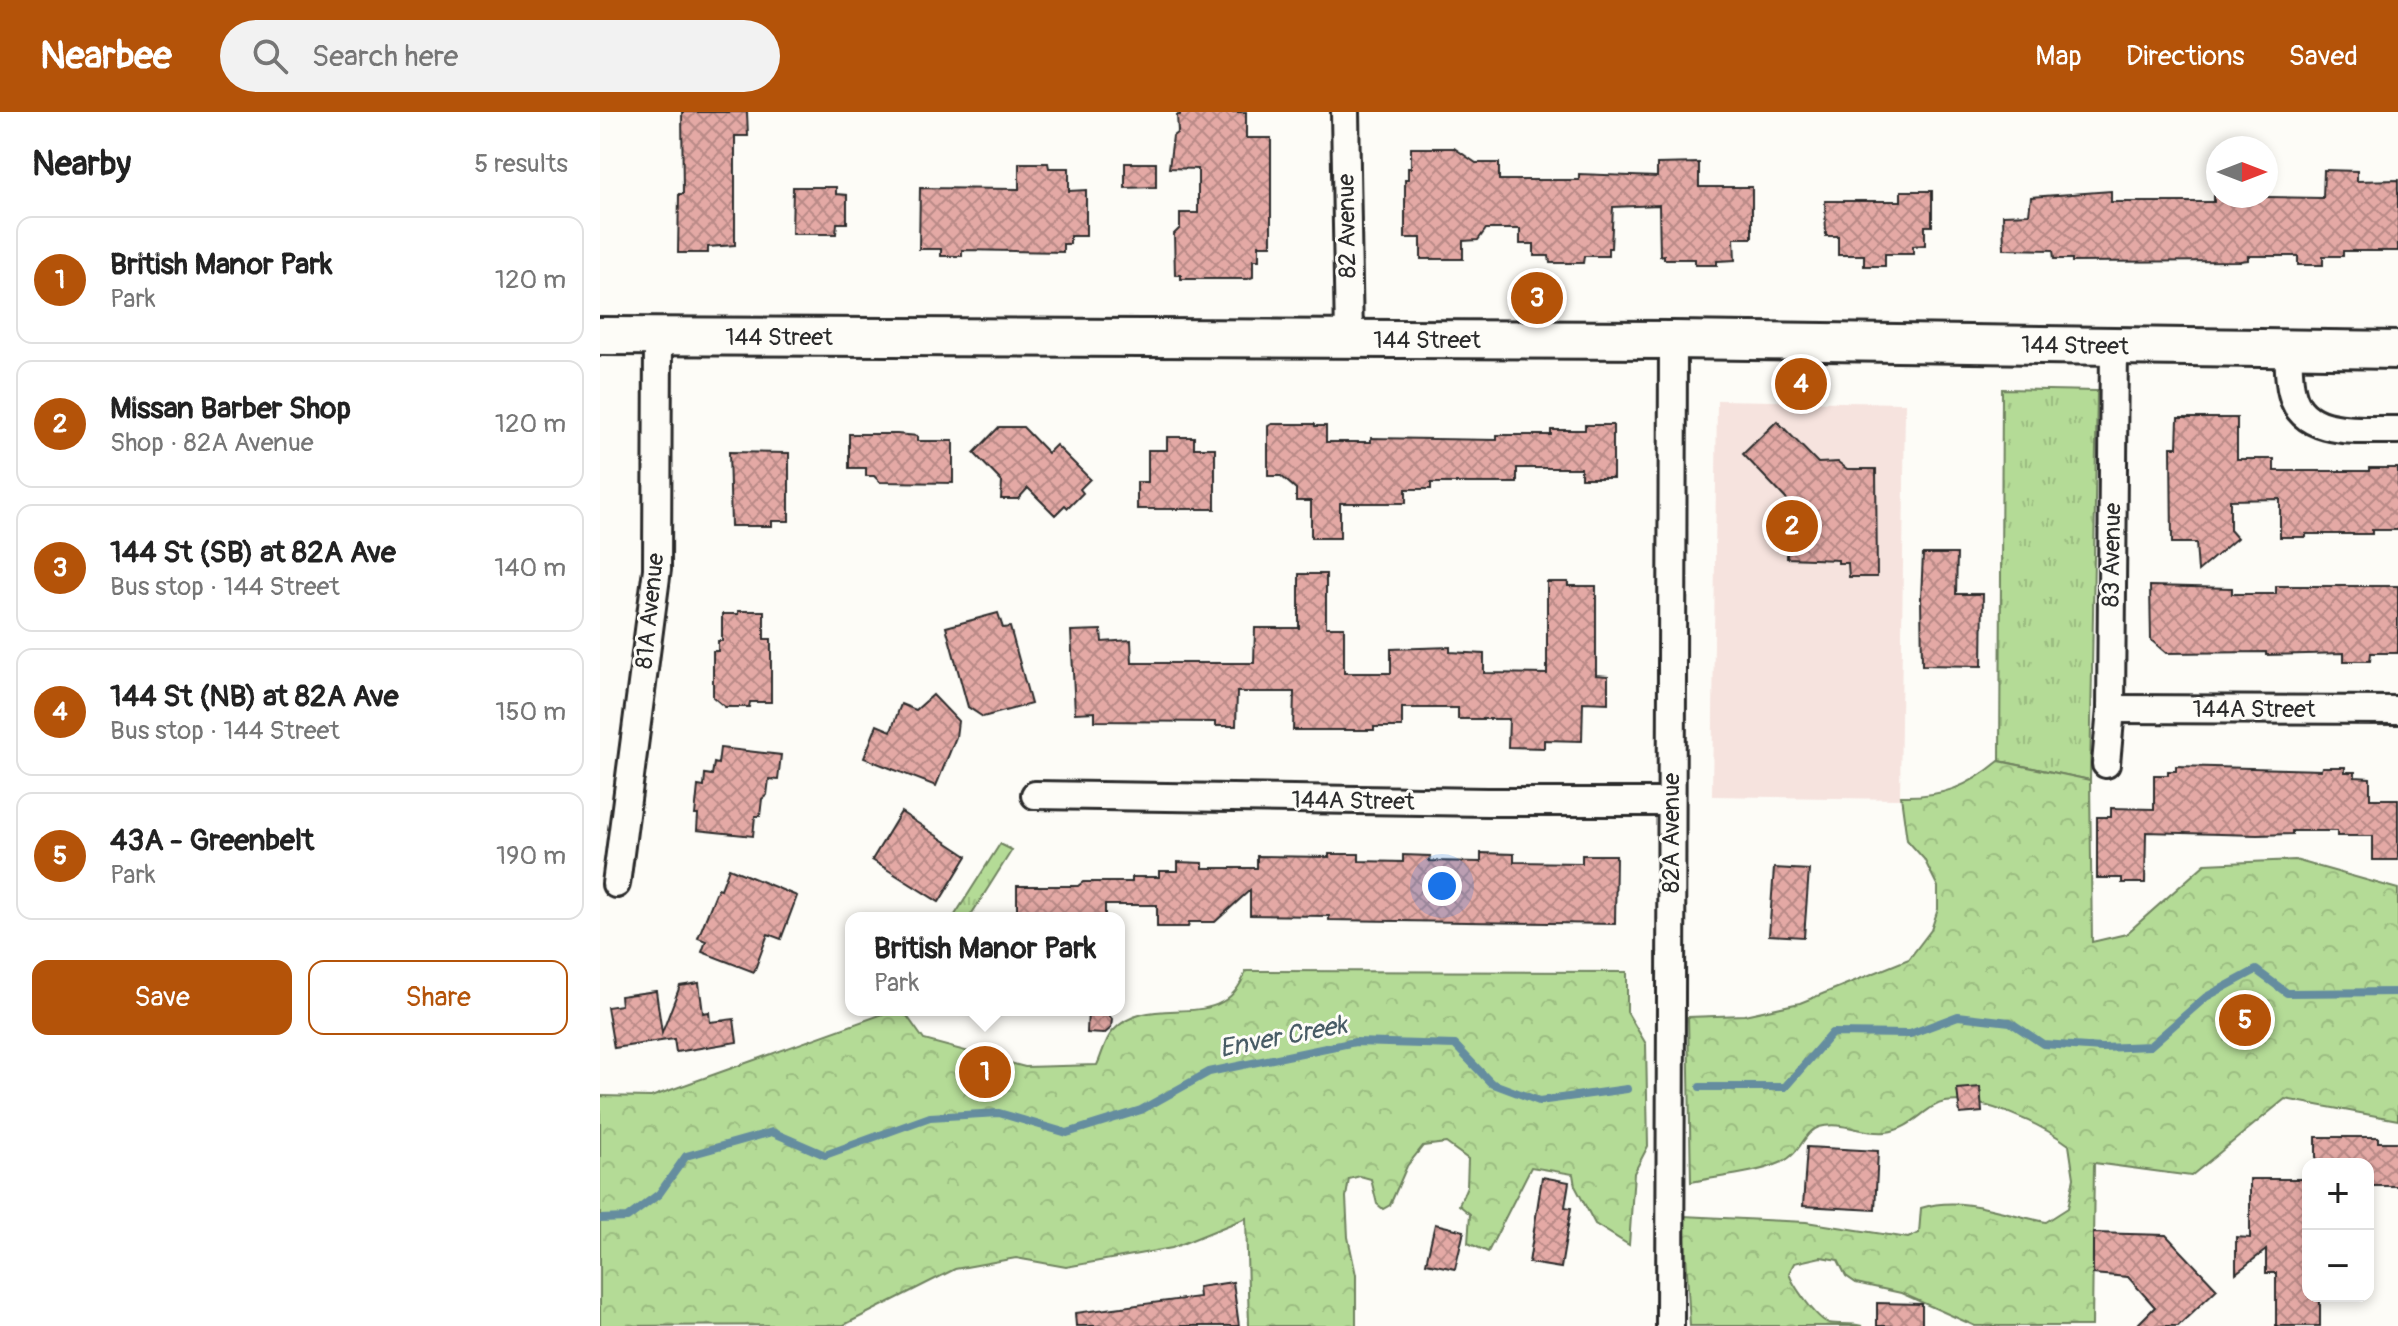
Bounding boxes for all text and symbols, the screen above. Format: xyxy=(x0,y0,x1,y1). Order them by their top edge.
search box xyxy=(220,20,780,92)
text: Nearbee xyxy=(40,32,172,80)
icon: search xyxy=(248,34,292,78)
text: Search here xyxy=(312,38,458,75)
text: Map xyxy=(2035,39,2082,74)
text: Directions xyxy=(2126,39,2245,74)
text: Saved xyxy=(2289,39,2358,74)
north arrow xyxy=(2206,136,2278,208)
text: Nearby xyxy=(32,143,131,186)
text: 5 results xyxy=(474,148,568,180)
street label: 82 Avenue xyxy=(1332,173,1362,278)
text: British Manor Park xyxy=(110,246,333,283)
text: 1 xyxy=(55,264,65,296)
text: 120 m xyxy=(495,264,566,296)
pin: 3 xyxy=(1511,268,1563,328)
text: Park xyxy=(110,283,156,315)
street label: 144 Street xyxy=(725,323,833,352)
street label: 144 Street xyxy=(1373,326,1481,355)
street label: 144 Street xyxy=(2021,331,2129,361)
pin: 4 xyxy=(1775,354,1827,414)
text: Missan Barber Shop xyxy=(110,390,351,427)
text: 2 xyxy=(53,408,67,440)
text: 120 m xyxy=(495,408,566,440)
text: Shop · 82A Avenue xyxy=(110,427,314,459)
pin: 2 xyxy=(1766,496,1818,556)
street label: 83 Avenue xyxy=(2097,502,2127,607)
text: 144 St (SB) at 82A Ave xyxy=(110,534,396,571)
text: 3 xyxy=(53,552,67,584)
text: 140 m xyxy=(494,552,566,584)
street label: 81A Avenue xyxy=(630,552,671,670)
text: Bus stop · 144 Street xyxy=(110,571,340,603)
text: 144 St (NB) at 82A Ave xyxy=(110,678,398,715)
street label: 144A Street xyxy=(2192,695,2316,724)
text: 4 xyxy=(52,696,68,728)
text: 150 m xyxy=(495,696,566,728)
text: Bus stop · 144 Street xyxy=(110,715,340,747)
street label: 82A Avenue xyxy=(1657,773,1686,893)
street label: 144A Street xyxy=(1291,785,1415,817)
text: 43A - Greenbelt xyxy=(110,822,314,859)
text: 5 xyxy=(53,840,67,872)
text: 190 m xyxy=(496,840,566,872)
text: Park xyxy=(110,859,156,891)
your location xyxy=(1422,866,1462,906)
popup xyxy=(845,912,1125,1016)
text: British Manor Park xyxy=(874,930,1096,967)
button: Save xyxy=(32,960,292,1035)
button: Share xyxy=(308,960,568,1035)
text: Park xyxy=(874,967,919,999)
pin: 5 xyxy=(2219,990,2271,1050)
water label: Enver Creek xyxy=(1217,1009,1351,1065)
pin: 1 xyxy=(959,1042,1011,1102)
map controls xyxy=(2302,1158,2374,1302)
button: + xyxy=(2302,1158,2374,1230)
button: − xyxy=(2302,1230,2374,1302)

